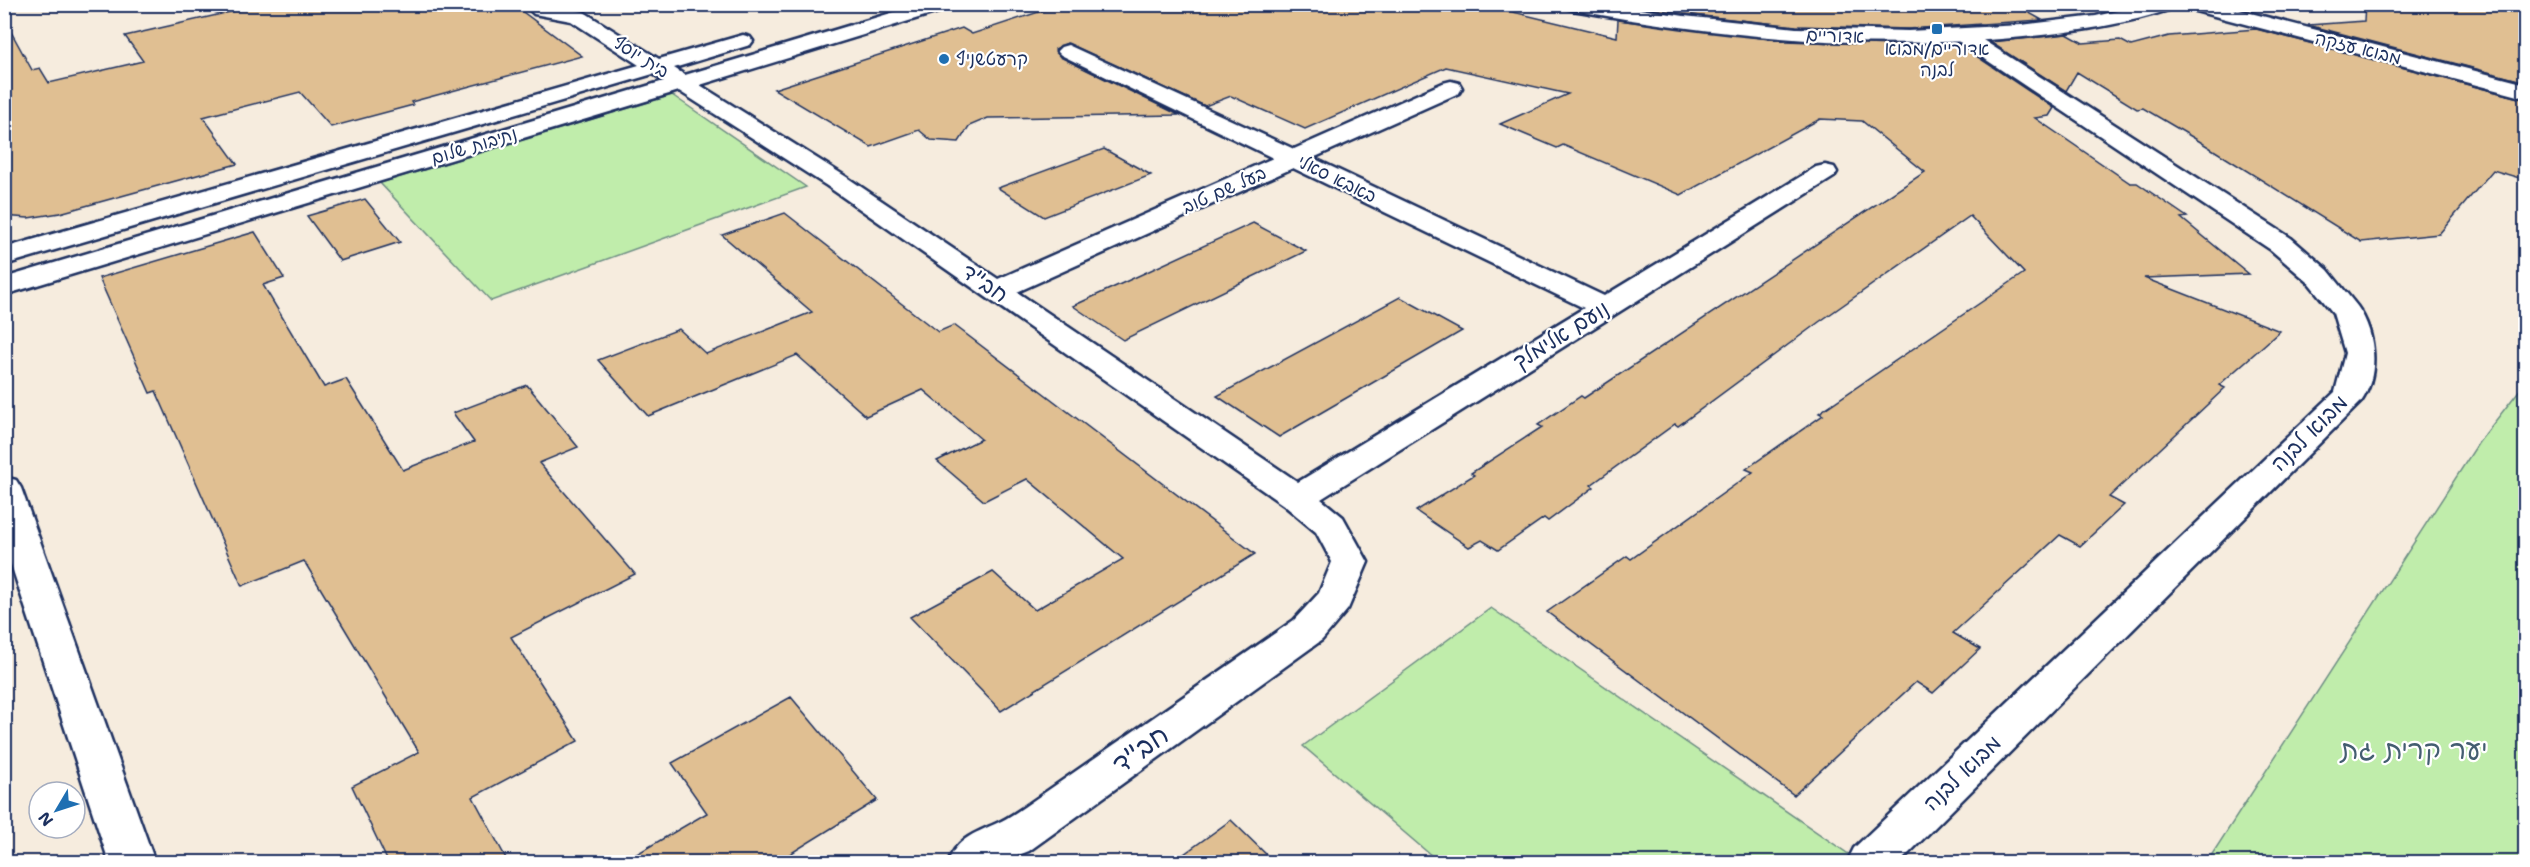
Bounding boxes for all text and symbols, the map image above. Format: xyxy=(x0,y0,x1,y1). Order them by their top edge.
marker: אדוריים/מבוא לבנה xyxy=(1930,22,1944,36)
street label: אדוריים xyxy=(1805,23,1865,49)
street label: מבוא עזקה xyxy=(2312,26,2404,70)
street label: בית יוסף xyxy=(608,30,674,84)
place label: אדוריים/מבוא לבנה xyxy=(1884,37,1990,82)
place label: קרעטשניף xyxy=(956,47,1028,71)
marker: קרעטשניף xyxy=(937,52,951,66)
street label: נתיבות שלום xyxy=(428,122,520,170)
street label: באבא סאלי xyxy=(1293,150,1381,208)
street label: בעל שם טוב xyxy=(1178,161,1270,219)
street label: חב"ד xyxy=(956,257,1014,309)
street label: נועם אלימלך xyxy=(1507,294,1615,376)
street label: מבוא לבנה xyxy=(2264,388,2354,478)
street label: חב"ד xyxy=(1104,716,1176,782)
street label: מבוא לבנה xyxy=(1917,729,2007,817)
park label: יער קרית גת xyxy=(2338,731,2488,768)
north arrow xyxy=(27,780,87,840)
text: N xyxy=(34,808,58,831)

